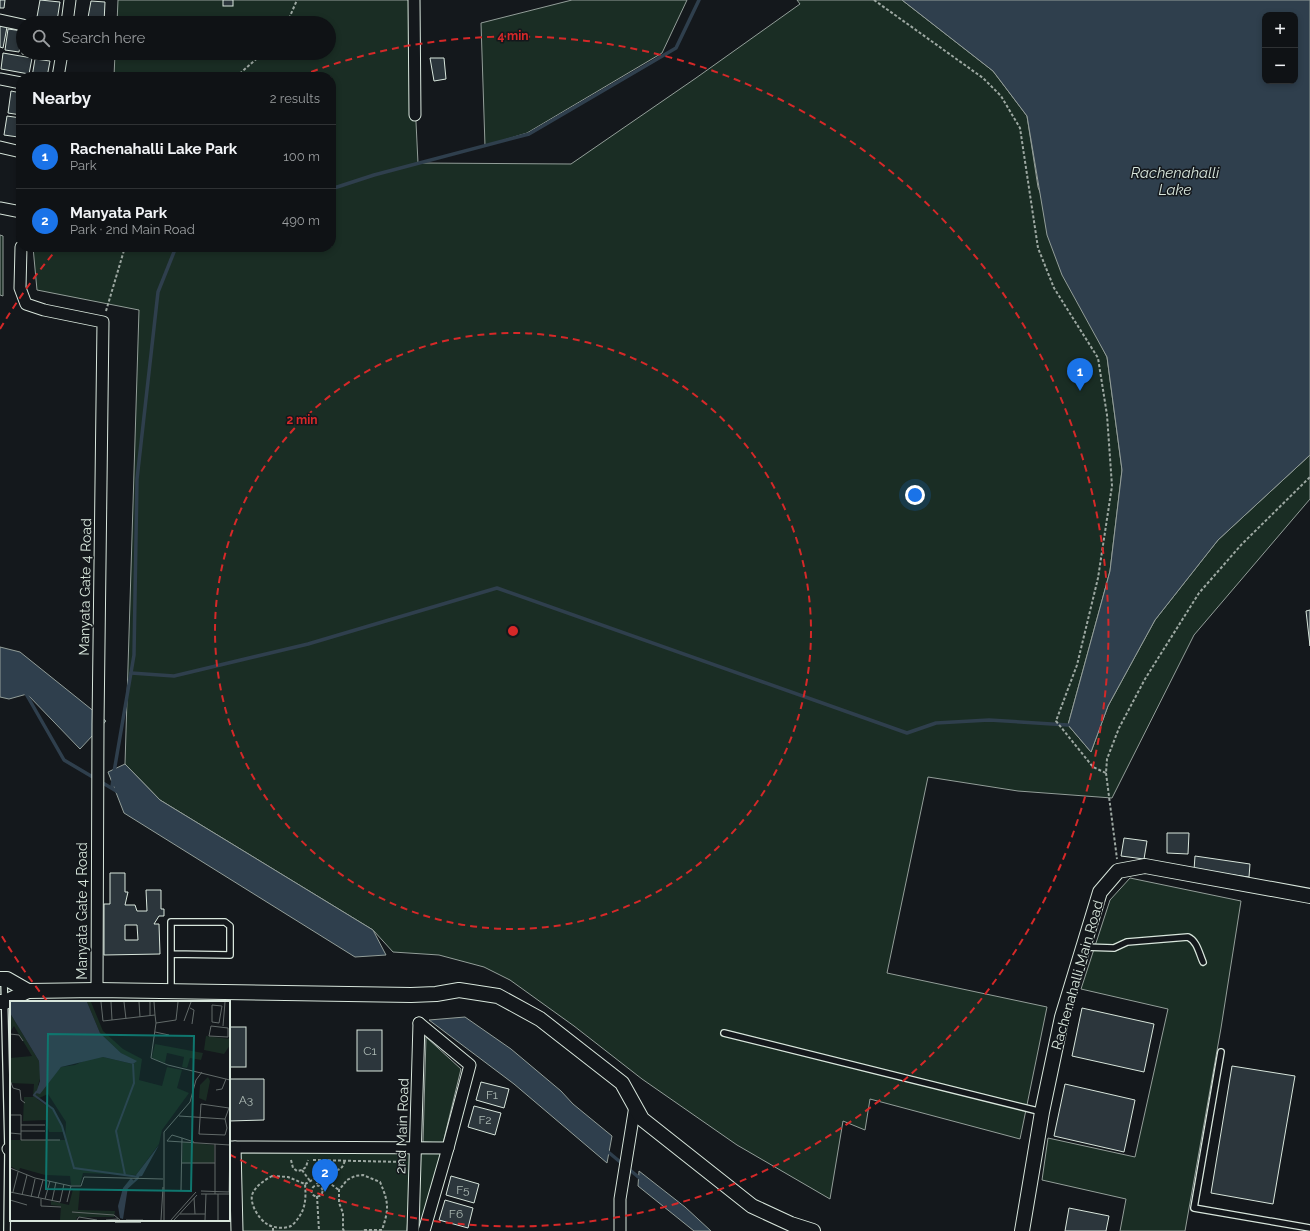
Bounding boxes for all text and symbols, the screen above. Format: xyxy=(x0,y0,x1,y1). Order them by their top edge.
map controls xyxy=(1262,12,1298,84)
button: + xyxy=(1262,12,1298,48)
search box xyxy=(16,16,336,60)
icon: search xyxy=(30,27,52,49)
text: Search here xyxy=(62,29,145,47)
text: 4 min xyxy=(497,29,529,43)
button: − xyxy=(1262,48,1298,84)
text: Nearby xyxy=(32,88,91,108)
text: 2 results xyxy=(270,91,320,106)
text: Rachenahalli Lake Park xyxy=(70,140,237,158)
text: 1 xyxy=(42,149,48,164)
text: 100 m xyxy=(283,149,320,164)
text: Park xyxy=(70,158,97,173)
water label: Rachenahalli Lake xyxy=(1131,164,1220,199)
text: Manyata Park xyxy=(70,204,167,222)
text: 2 xyxy=(41,213,49,228)
text: 490 m xyxy=(282,213,320,228)
text: Park · 2nd Main Road xyxy=(70,222,195,237)
pin: 1 xyxy=(1067,358,1093,391)
text: 2 min xyxy=(286,413,318,427)
your location xyxy=(905,485,925,505)
street label: Manyata Gate 4 Road xyxy=(76,518,94,656)
centre of rings xyxy=(506,624,520,638)
street label: Manyata Gate 4 Road xyxy=(74,842,90,980)
street label: Rachenahalli Main Road xyxy=(1048,898,1106,1052)
inset map xyxy=(10,1001,230,1221)
house number: C1 xyxy=(363,1044,377,1058)
street label: 2nd Main Road xyxy=(392,1078,412,1174)
house number: F1 xyxy=(486,1088,498,1102)
house number: A3 xyxy=(239,1093,253,1107)
house number: F2 xyxy=(478,1113,492,1127)
pin: 2 xyxy=(312,1159,338,1192)
house number: F5 xyxy=(456,1183,470,1197)
house number: F6 xyxy=(449,1207,463,1221)

